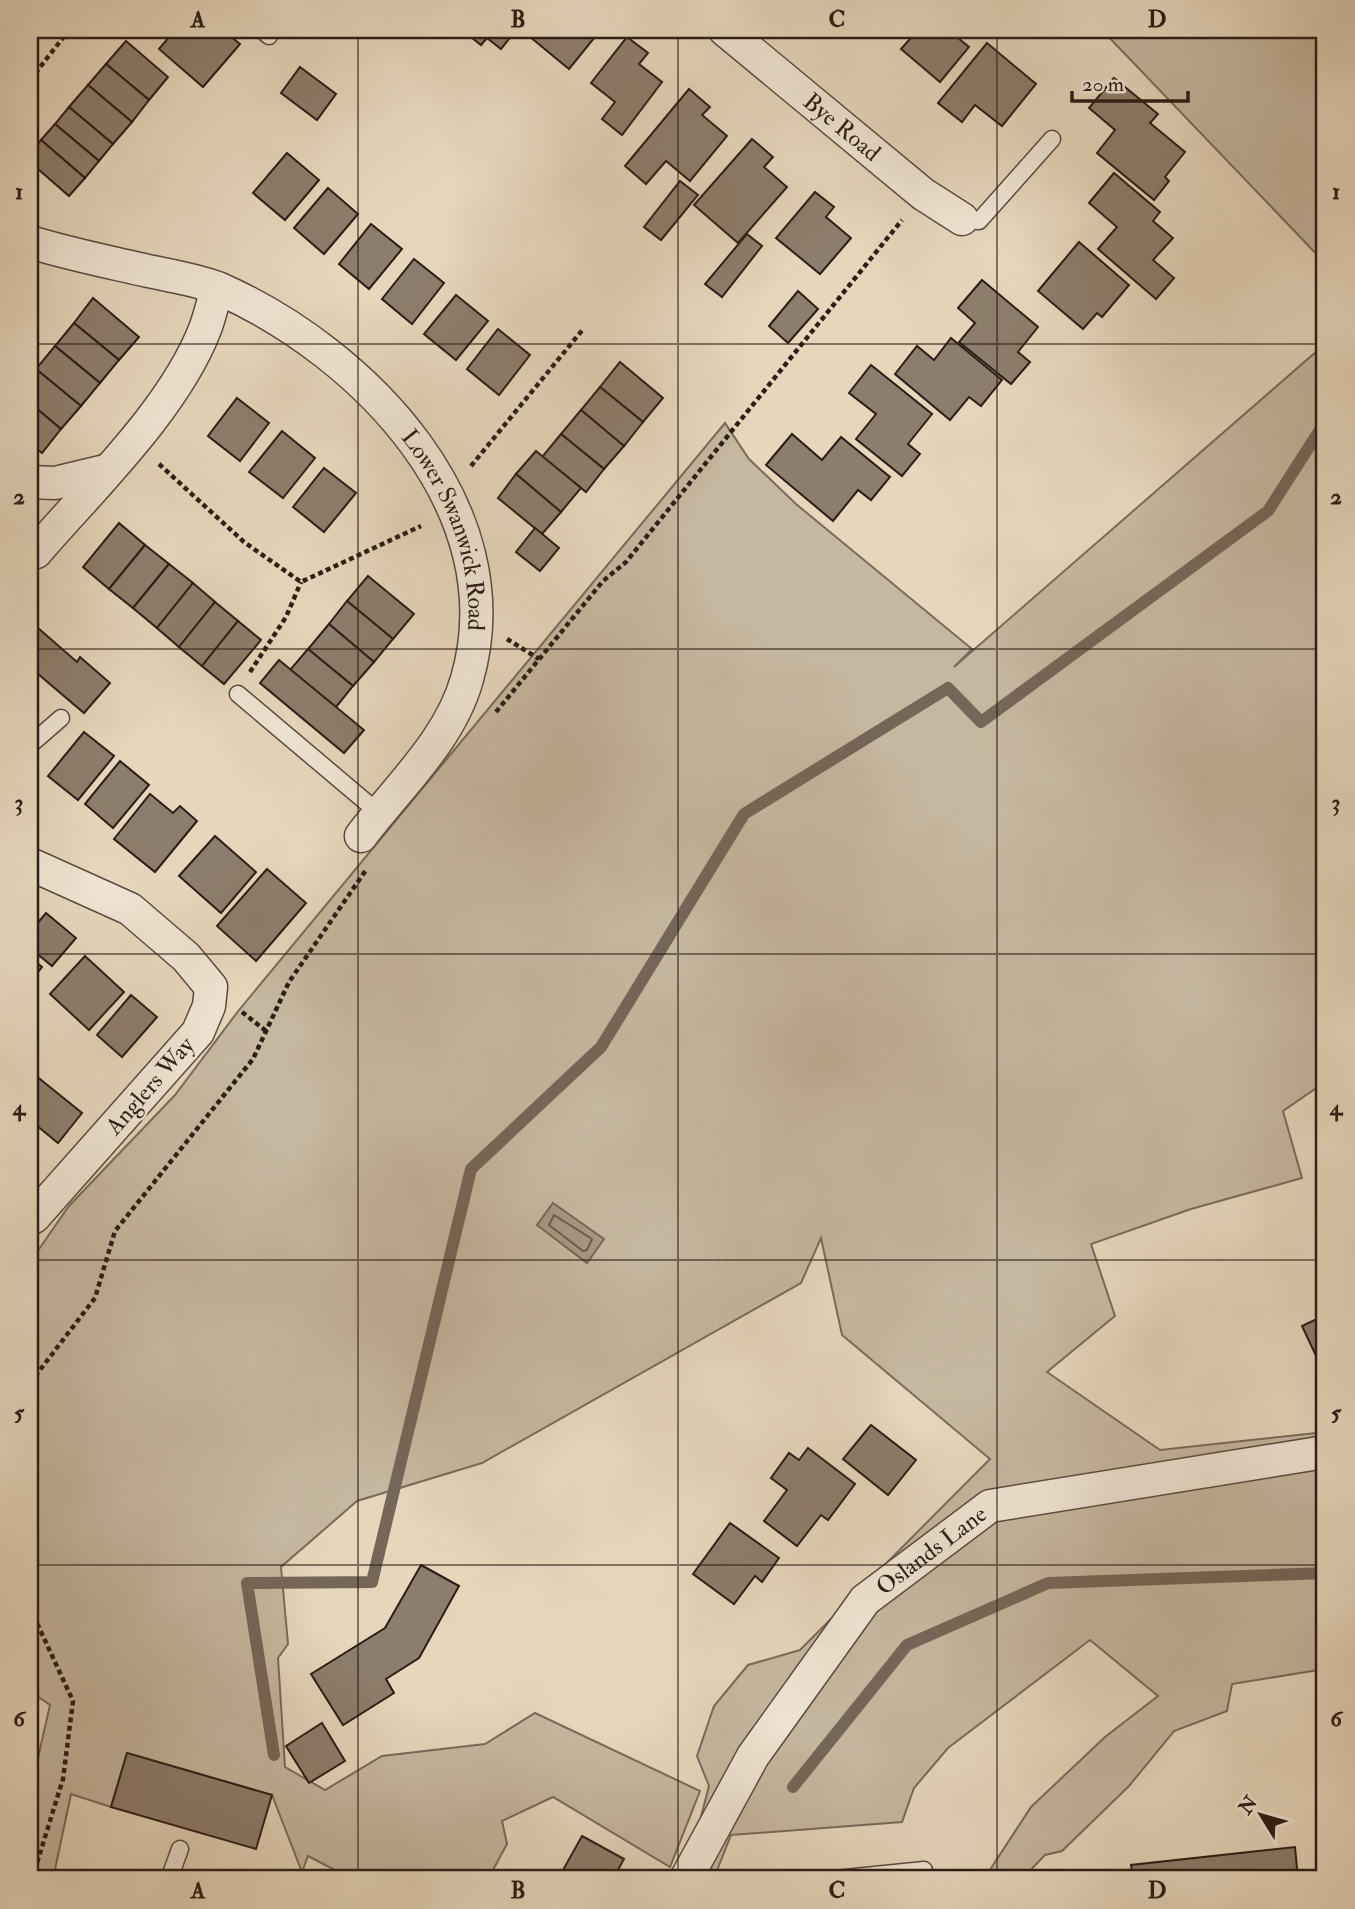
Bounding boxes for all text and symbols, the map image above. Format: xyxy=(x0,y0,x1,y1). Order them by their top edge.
text: A xyxy=(190,5,206,34)
text: B xyxy=(510,5,526,34)
text: C xyxy=(829,5,845,34)
text: D xyxy=(1148,5,1166,34)
scale bar xyxy=(1072,60,1187,104)
text: 20 m xyxy=(1082,71,1124,98)
street label: Bye Road xyxy=(797,86,887,168)
text: 1 xyxy=(15,177,23,206)
text: 1 xyxy=(1332,177,1340,206)
street label: Lower Swanwick Road xyxy=(395,423,492,632)
text: 2 xyxy=(13,482,25,511)
text: 2 xyxy=(1330,482,1342,511)
text: 3 xyxy=(15,788,23,817)
text: 3 xyxy=(1332,788,1340,817)
street label: Anglers Way xyxy=(98,1030,201,1142)
text: 4 xyxy=(12,1093,27,1122)
text: 4 xyxy=(1329,1093,1344,1122)
text: 5 xyxy=(14,1398,25,1427)
text: 5 xyxy=(1331,1398,1342,1427)
street label: Oslands Lane xyxy=(870,1498,993,1602)
text: 6 xyxy=(13,1704,27,1733)
text: 6 xyxy=(1330,1704,1344,1733)
north arrow xyxy=(1226,1780,1296,1850)
text: N xyxy=(1233,1791,1264,1820)
text: A xyxy=(190,1876,206,1905)
text: B xyxy=(510,1876,526,1905)
text: C xyxy=(829,1876,845,1905)
text: D xyxy=(1148,1876,1166,1905)

